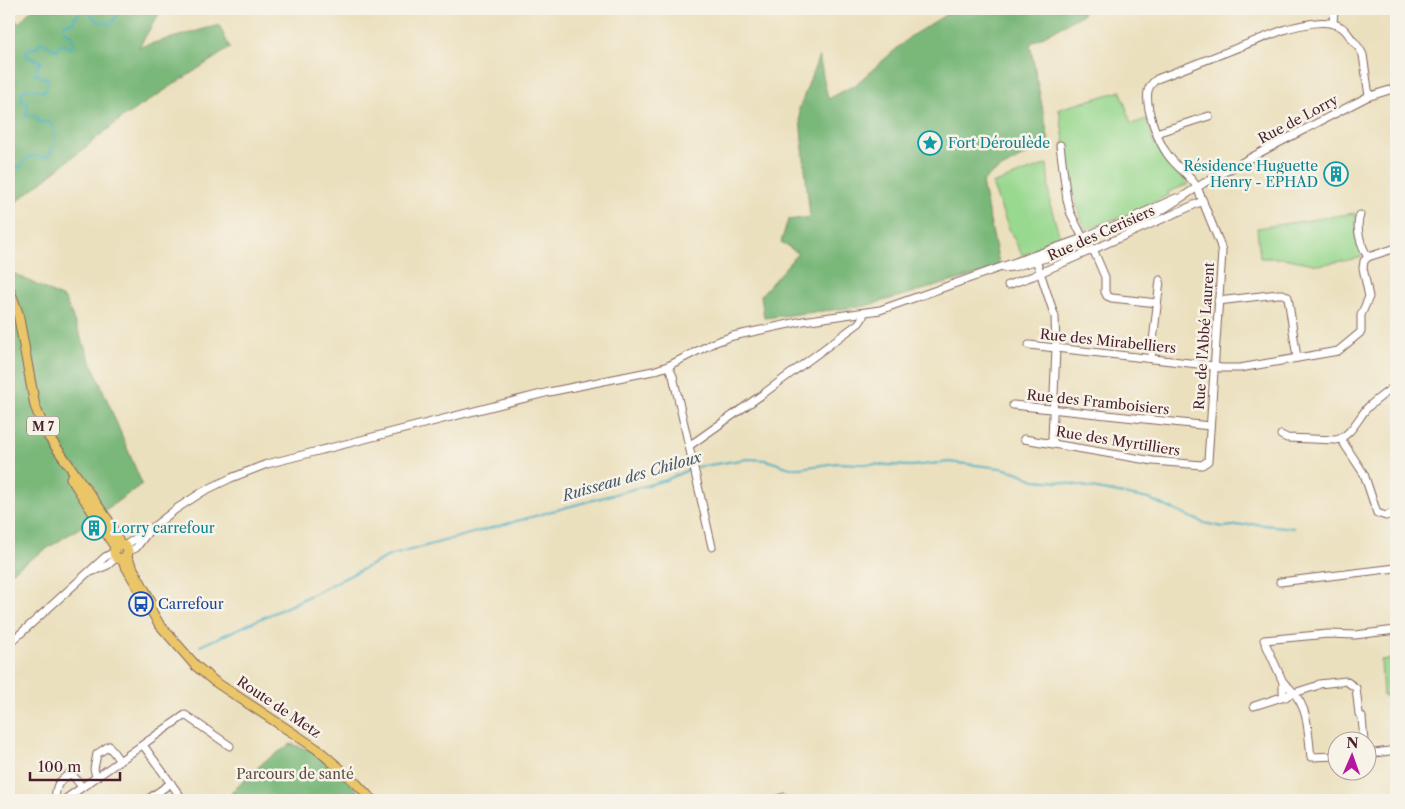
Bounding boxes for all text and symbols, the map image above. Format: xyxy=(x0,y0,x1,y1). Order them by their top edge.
street label: Rue de Lorry xyxy=(1255,90,1341,148)
place icon: Fort Déroulède xyxy=(917,130,943,156)
place label: Fort Déroulède xyxy=(948,134,1050,152)
place label: Résidence Huguette Henry - EPHAD xyxy=(1184,157,1318,191)
building icon: Résidence Huguette Henry - EPHAD xyxy=(1323,161,1349,187)
street label: Rue des Cerisiers xyxy=(1045,201,1157,265)
street label: Rue de l'Abbé Laurent xyxy=(1190,261,1218,411)
street label: Rue des Mirabelliers xyxy=(1039,325,1177,357)
street label: Rue des Framboisiers xyxy=(1026,386,1170,418)
road number: M 7 xyxy=(27,416,59,436)
street label: Rue des Myrtilliers xyxy=(1054,422,1182,460)
water label: Ruisseau des Chiloux xyxy=(559,447,705,505)
building icon: Lorry carrefour xyxy=(81,515,107,541)
place label: Lorry carrefour xyxy=(112,519,215,537)
bus stop icon: Carrefour xyxy=(128,591,154,617)
place label: Carrefour xyxy=(158,595,224,613)
street label: Route de Metz xyxy=(233,672,325,742)
north arrow xyxy=(1328,732,1378,782)
text: N xyxy=(1346,734,1359,752)
scale bar xyxy=(30,749,120,781)
text: 100 m xyxy=(38,757,81,776)
park label: Parcours de santé xyxy=(236,765,354,783)

